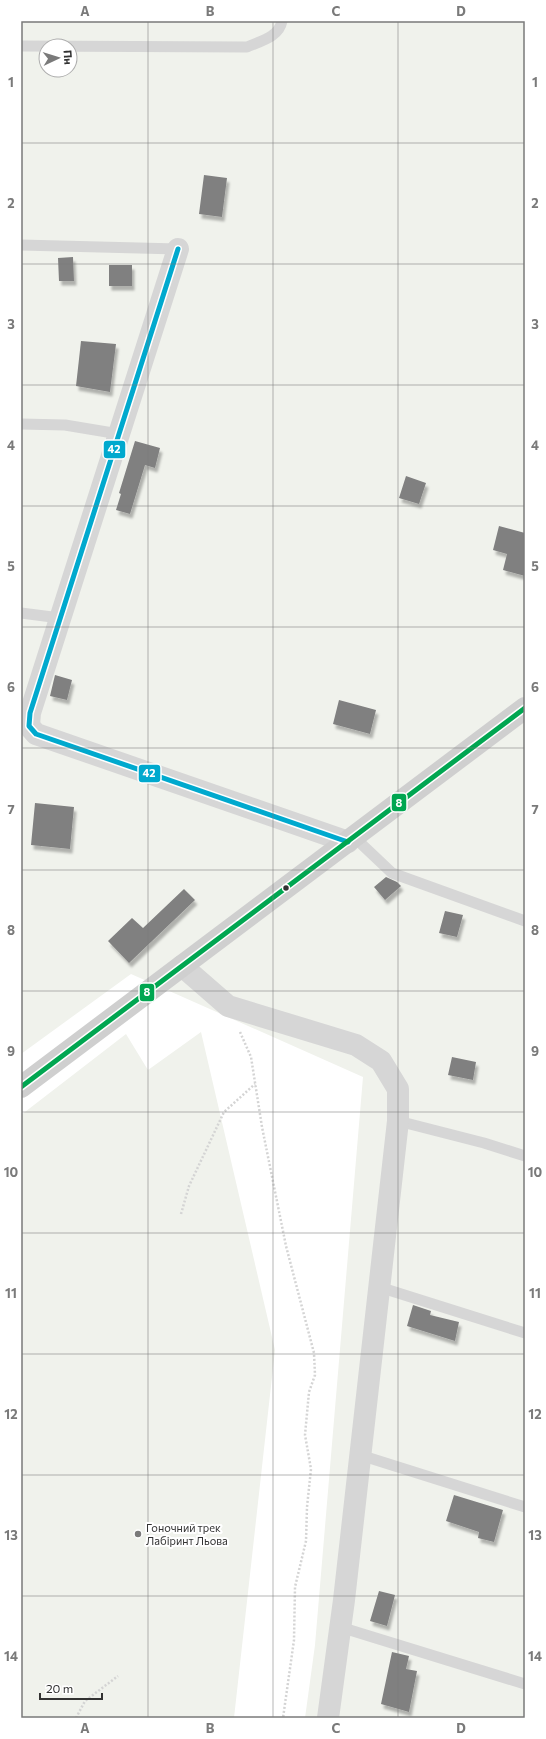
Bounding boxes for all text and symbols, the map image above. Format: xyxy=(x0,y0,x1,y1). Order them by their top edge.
text: A xyxy=(80,3,90,19)
text: B xyxy=(206,3,215,19)
text: C xyxy=(332,3,341,19)
text: D xyxy=(456,3,466,19)
north arrow xyxy=(38,38,78,78)
text: Пн xyxy=(61,50,75,65)
text: 1 xyxy=(8,74,14,90)
text: 1 xyxy=(532,74,538,90)
text: 2 xyxy=(7,195,15,211)
text: 2 xyxy=(531,195,539,211)
text: 3 xyxy=(7,316,15,332)
text: 3 xyxy=(531,316,539,332)
text: 4 xyxy=(7,437,15,453)
text: 4 xyxy=(531,437,539,453)
line badge: 42 xyxy=(103,440,126,459)
text: 42 xyxy=(108,442,120,455)
text: 5 xyxy=(7,558,15,574)
text: 5 xyxy=(531,558,539,574)
text: 6 xyxy=(7,679,15,695)
text: 6 xyxy=(531,679,539,695)
line badge: 42 xyxy=(138,764,161,783)
text: 42 xyxy=(143,766,155,779)
line badge: 8 xyxy=(391,793,407,812)
text: 8 xyxy=(396,796,403,809)
text: 7 xyxy=(7,801,15,817)
text: 7 xyxy=(531,801,539,817)
unlabelled marker xyxy=(281,883,291,893)
text: 8 xyxy=(7,922,15,938)
text: 8 xyxy=(531,922,539,938)
line badge: 8 xyxy=(139,983,155,1002)
text: 8 xyxy=(144,985,151,998)
text: 9 xyxy=(7,1043,15,1059)
text: 9 xyxy=(531,1043,539,1059)
text: 10 xyxy=(4,1164,19,1180)
text: 10 xyxy=(528,1164,543,1180)
text: 11 xyxy=(5,1285,17,1301)
text: 11 xyxy=(529,1285,541,1301)
text: 12 xyxy=(4,1406,18,1422)
text: 12 xyxy=(528,1406,542,1422)
place label: Гоночний трек Лабіринт Льова xyxy=(146,1521,228,1547)
text: 13 xyxy=(4,1527,18,1543)
text: 13 xyxy=(528,1527,542,1543)
marker: Гоночний трек Лабіринт Льова xyxy=(133,1529,143,1539)
text: 14 xyxy=(4,1648,18,1664)
text: 14 xyxy=(528,1648,542,1664)
scale bar xyxy=(40,1675,102,1701)
text: 20 m xyxy=(46,1681,73,1695)
text: A xyxy=(80,1720,90,1736)
text: B xyxy=(206,1720,215,1736)
text: C xyxy=(332,1720,341,1736)
text: D xyxy=(456,1720,466,1736)

